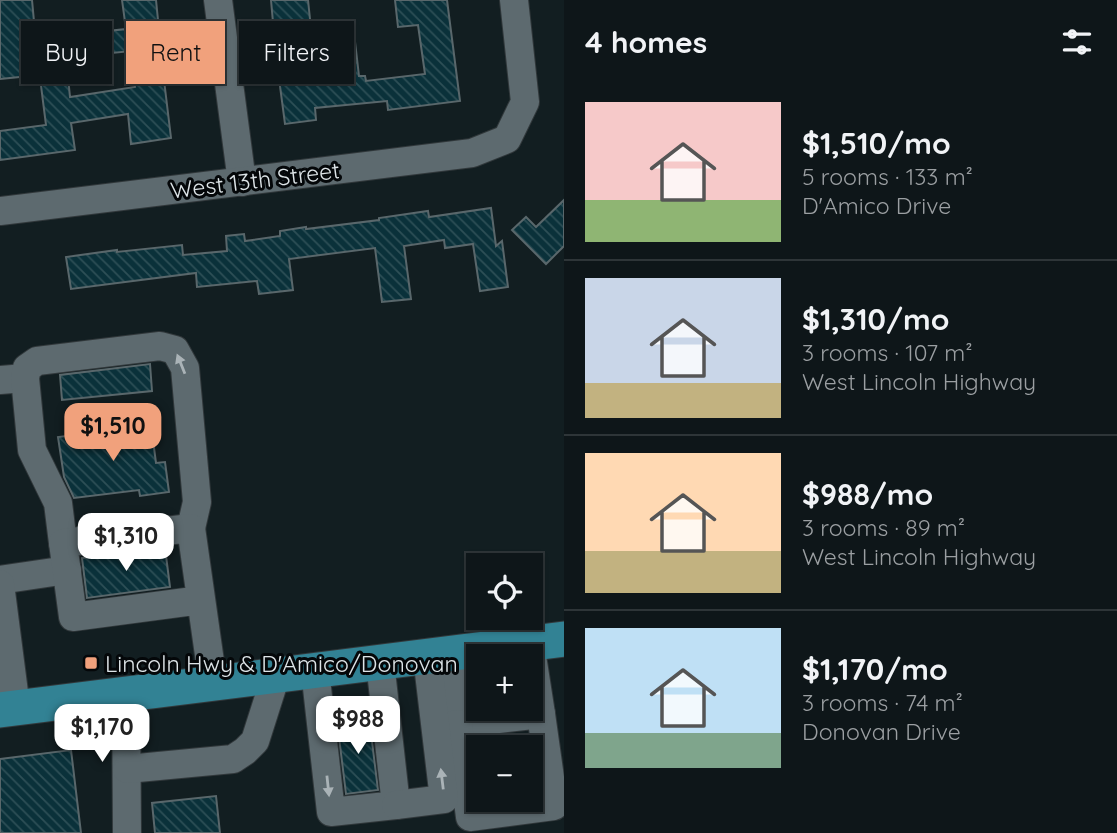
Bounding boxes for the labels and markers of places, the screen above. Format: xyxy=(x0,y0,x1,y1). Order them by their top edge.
pin: $1,510 xyxy=(56,404,170,463)
pin: $1,310 xyxy=(69,514,183,573)
place label: Lincoln Hwy & D'Amico/Donovan xyxy=(105,649,458,678)
marker: Lincoln Hwy & D'Amico/Donovan xyxy=(83,655,99,671)
pin: $988 xyxy=(317,696,399,756)
pin: $1,170 xyxy=(45,704,159,764)

